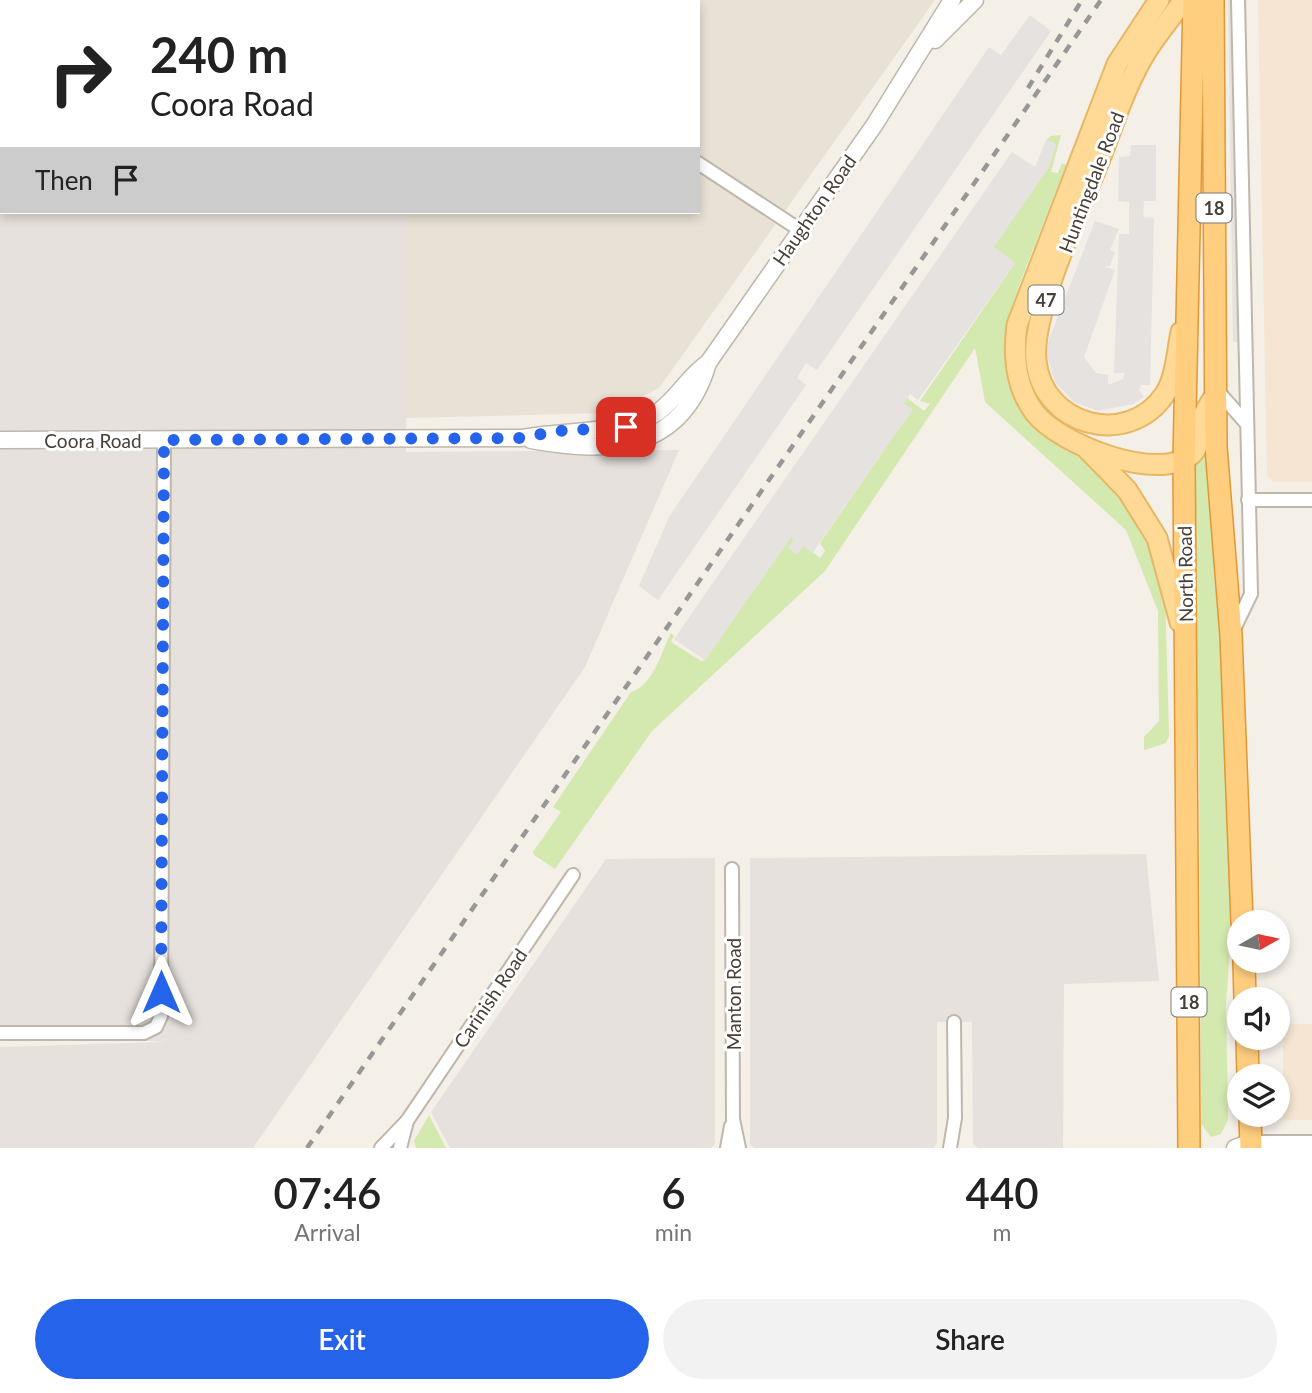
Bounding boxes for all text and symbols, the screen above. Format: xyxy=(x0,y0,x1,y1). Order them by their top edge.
text: 240 m xyxy=(150,25,288,83)
icon: right xyxy=(35,28,126,119)
text: Coora Road xyxy=(150,84,314,123)
street label: Huntingdale Road xyxy=(1054,108,1128,256)
street label: Haughton Road xyxy=(767,150,861,270)
icon: arrive xyxy=(107,161,145,199)
text: Then xyxy=(35,164,93,196)
road number: 18 xyxy=(1196,194,1232,223)
road number: 47 xyxy=(1028,286,1064,314)
pin xyxy=(596,397,656,457)
icon: arrive xyxy=(607,408,645,446)
street label: Coora Road xyxy=(44,429,142,452)
street label: North Road xyxy=(1173,526,1197,622)
north arrow xyxy=(1227,910,1290,973)
map controls xyxy=(1227,910,1290,1127)
street label: Manton Road xyxy=(722,938,745,1050)
street label: Carinish Road xyxy=(448,944,532,1052)
position arrow xyxy=(124,955,198,1029)
road number: 18 xyxy=(1172,987,1206,1016)
button: sound xyxy=(1227,987,1290,1050)
button: layers xyxy=(1227,1064,1290,1127)
text: 07:46 xyxy=(273,1168,381,1218)
text: 6 xyxy=(661,1168,686,1218)
text: 440 xyxy=(966,1168,1039,1218)
text: Arrival xyxy=(294,1218,361,1246)
text: min xyxy=(655,1218,692,1246)
text: m xyxy=(993,1218,1012,1246)
button: Exit xyxy=(35,1299,649,1379)
button: Share xyxy=(663,1299,1277,1379)

